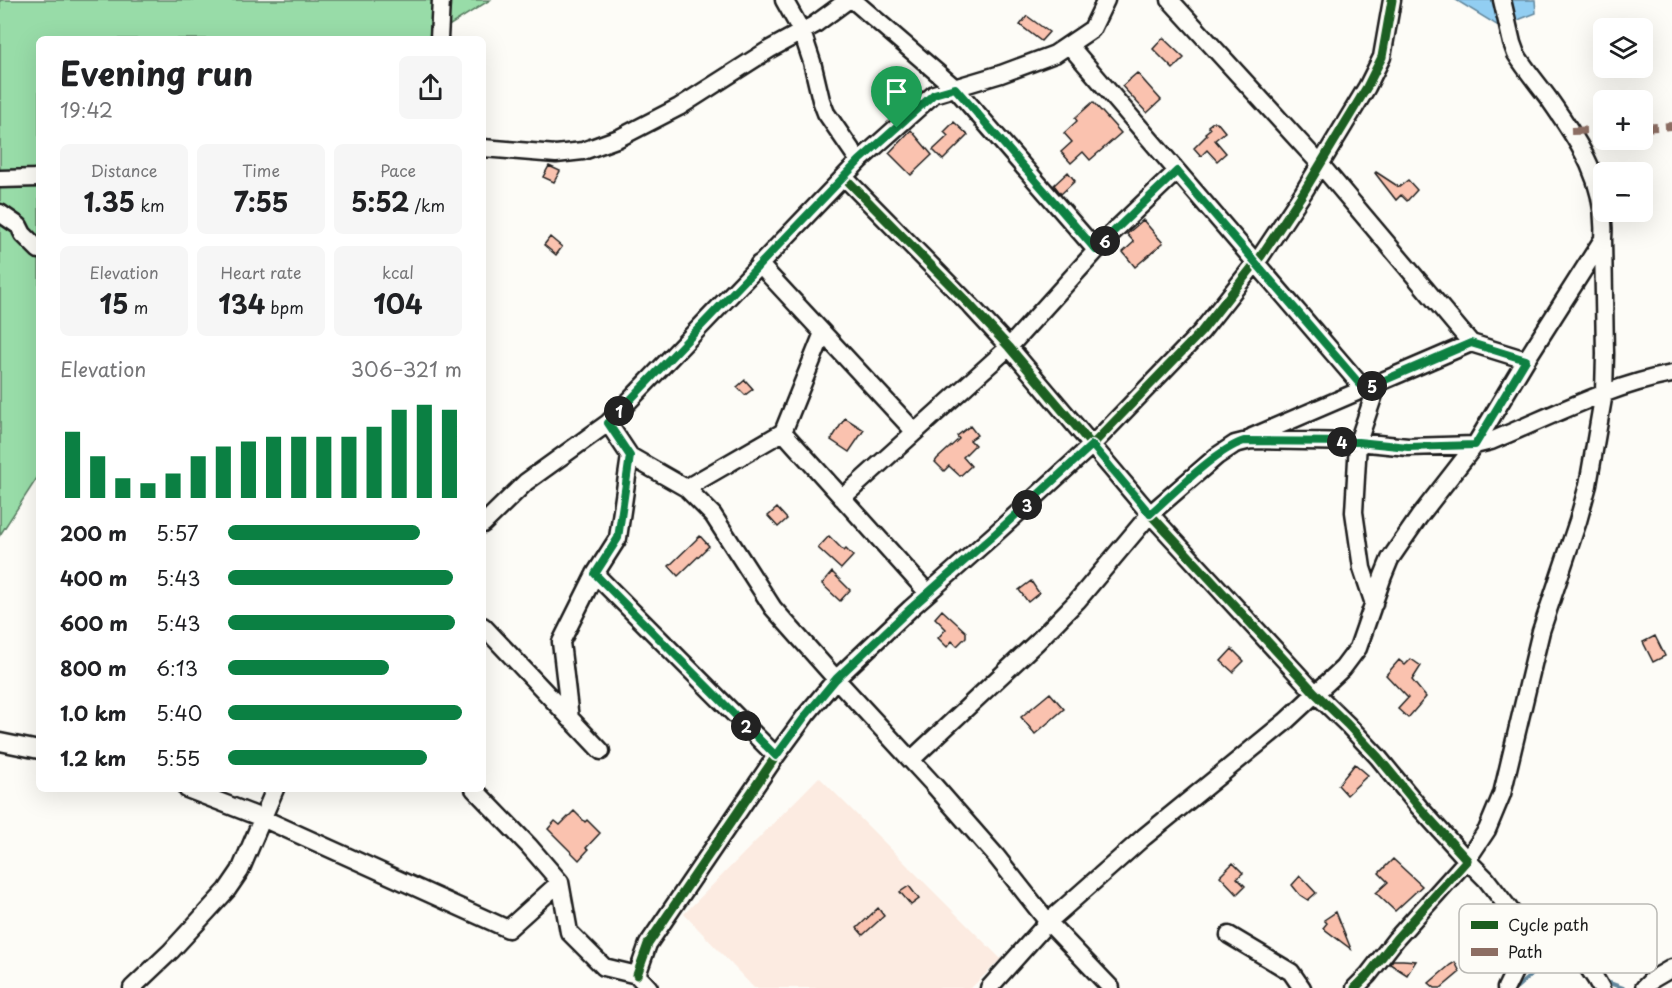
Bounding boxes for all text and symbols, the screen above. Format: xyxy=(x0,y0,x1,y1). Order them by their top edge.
map controls xyxy=(1593,18,1653,222)
button: layers xyxy=(1593,18,1653,78)
text: Evening run xyxy=(60,47,253,97)
button: share xyxy=(399,56,462,119)
pin xyxy=(871,66,922,128)
icon: arrive xyxy=(880,75,913,108)
button: + xyxy=(1593,90,1653,150)
text: 19:42 xyxy=(60,95,113,125)
text: Distance xyxy=(90,158,158,182)
text: Time xyxy=(242,158,280,182)
text: Pace xyxy=(380,158,416,182)
button: − xyxy=(1593,162,1653,222)
text: 1.35 xyxy=(83,182,135,221)
text: 7:55 xyxy=(233,182,289,221)
text: 5:52 xyxy=(351,182,409,221)
text: km xyxy=(135,193,165,217)
text: /km xyxy=(409,193,445,217)
pin: 6 xyxy=(1090,226,1120,256)
text: 6 xyxy=(1099,229,1111,253)
text: Elevation xyxy=(89,260,159,284)
text: Heart rate xyxy=(221,260,301,284)
text: kcal xyxy=(382,260,414,284)
text: 15 xyxy=(100,284,129,323)
text: 134 xyxy=(218,284,265,323)
text: 104 xyxy=(373,284,423,323)
text: m xyxy=(129,295,148,319)
text: bpm xyxy=(265,295,304,319)
text: Elevation xyxy=(60,354,146,384)
text: 306–321 m xyxy=(351,354,462,384)
pin: 5 xyxy=(1357,371,1387,401)
text: 5 xyxy=(1367,374,1377,398)
pin: 1 xyxy=(604,396,634,426)
text: 1 xyxy=(615,399,623,423)
pin: 4 xyxy=(1327,427,1357,457)
text: 4 xyxy=(1337,430,1347,454)
pin: 3 xyxy=(1012,490,1042,520)
text: 3 xyxy=(1022,493,1032,517)
text: 200 m xyxy=(60,518,127,548)
text: 5:57 xyxy=(156,518,199,548)
text: 400 m xyxy=(60,563,128,593)
text: 5:43 xyxy=(156,563,200,593)
text: 600 m xyxy=(60,608,128,638)
text: 5:43 xyxy=(156,608,200,638)
text: 800 m xyxy=(60,653,127,683)
text: 6:13 xyxy=(156,653,198,683)
text: 1.0 km xyxy=(60,698,127,728)
text: 5:40 xyxy=(156,698,202,728)
pin: 2 xyxy=(731,711,761,741)
text: 2 xyxy=(740,714,752,738)
text: 1.2 km xyxy=(60,743,126,773)
text: 5:55 xyxy=(156,743,200,773)
legend xyxy=(1459,904,1657,973)
text: Cycle path xyxy=(1508,912,1589,936)
text: Path xyxy=(1508,939,1543,963)

